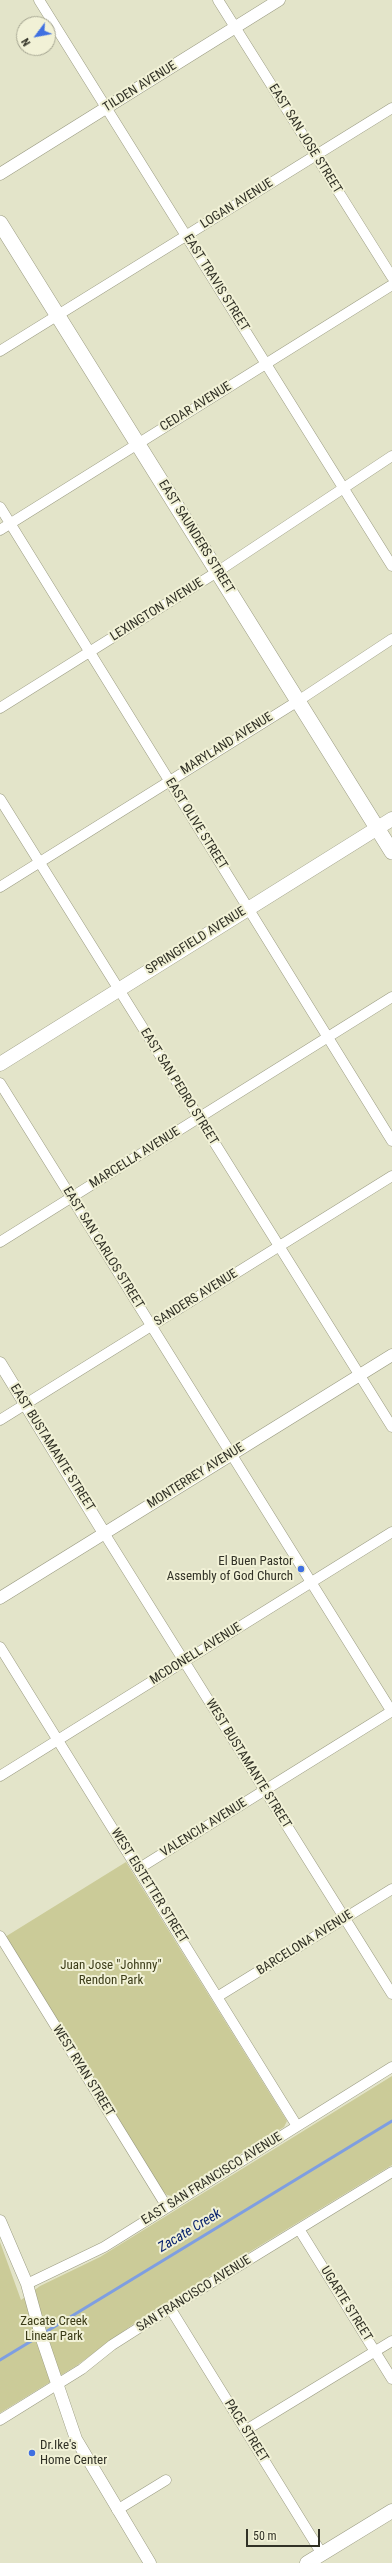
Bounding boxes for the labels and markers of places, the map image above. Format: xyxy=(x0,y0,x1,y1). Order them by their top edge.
place label: El Buen Pastor Assembly of God Church xyxy=(167,1554,293,1585)
marker: El Buen Pastor Assembly of God Church xyxy=(296,1564,306,1574)
place label: Dr.Ike's Home Center xyxy=(40,2438,107,2469)
marker: Dr.Ike's Home Center xyxy=(27,2448,37,2458)

